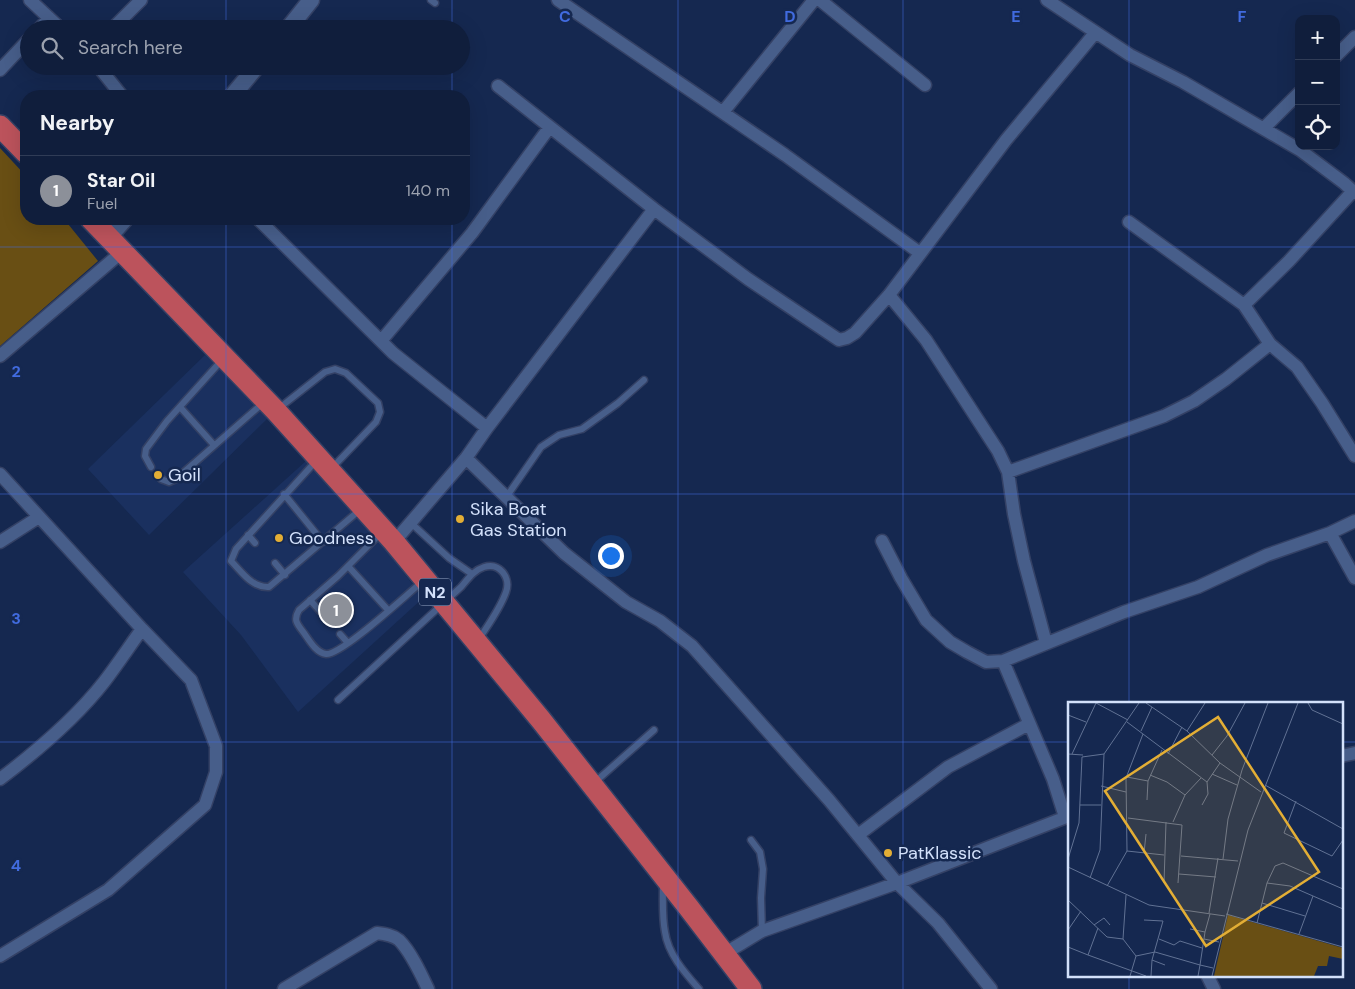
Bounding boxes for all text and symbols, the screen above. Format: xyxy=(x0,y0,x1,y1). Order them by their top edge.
text: C xyxy=(559,6,571,27)
text: D xyxy=(784,6,796,27)
text: E xyxy=(1011,6,1021,27)
text: F xyxy=(1238,6,1247,27)
map controls xyxy=(1295,15,1340,150)
button: + xyxy=(1295,15,1340,60)
search box xyxy=(20,20,470,75)
icon: search xyxy=(38,34,66,62)
text: Search here xyxy=(78,35,183,60)
button: − xyxy=(1295,60,1340,105)
button: locate xyxy=(1295,105,1340,150)
text: Nearby xyxy=(40,109,114,137)
text: Star Oil xyxy=(87,168,155,193)
text: 1 xyxy=(53,180,59,201)
text: 140 m xyxy=(406,180,450,201)
text: Fuel xyxy=(87,193,117,214)
text: 2 xyxy=(11,361,21,382)
place label: Goil xyxy=(168,463,201,487)
marker: Goil xyxy=(152,469,164,481)
place label: Sika Boat Gas Station xyxy=(470,497,567,542)
marker: Sika Boat Gas Station xyxy=(454,513,466,525)
place label: Goodness xyxy=(289,526,374,550)
marker: Goodness xyxy=(273,532,285,544)
your location xyxy=(598,543,624,569)
road number: N2 xyxy=(419,578,451,606)
pin: 1 xyxy=(320,591,352,629)
text: 3 xyxy=(11,608,21,629)
inset map xyxy=(1068,702,1342,976)
place label: PatKlassic xyxy=(898,841,982,865)
marker: PatKlassic xyxy=(882,847,894,859)
text: 4 xyxy=(11,855,21,876)

